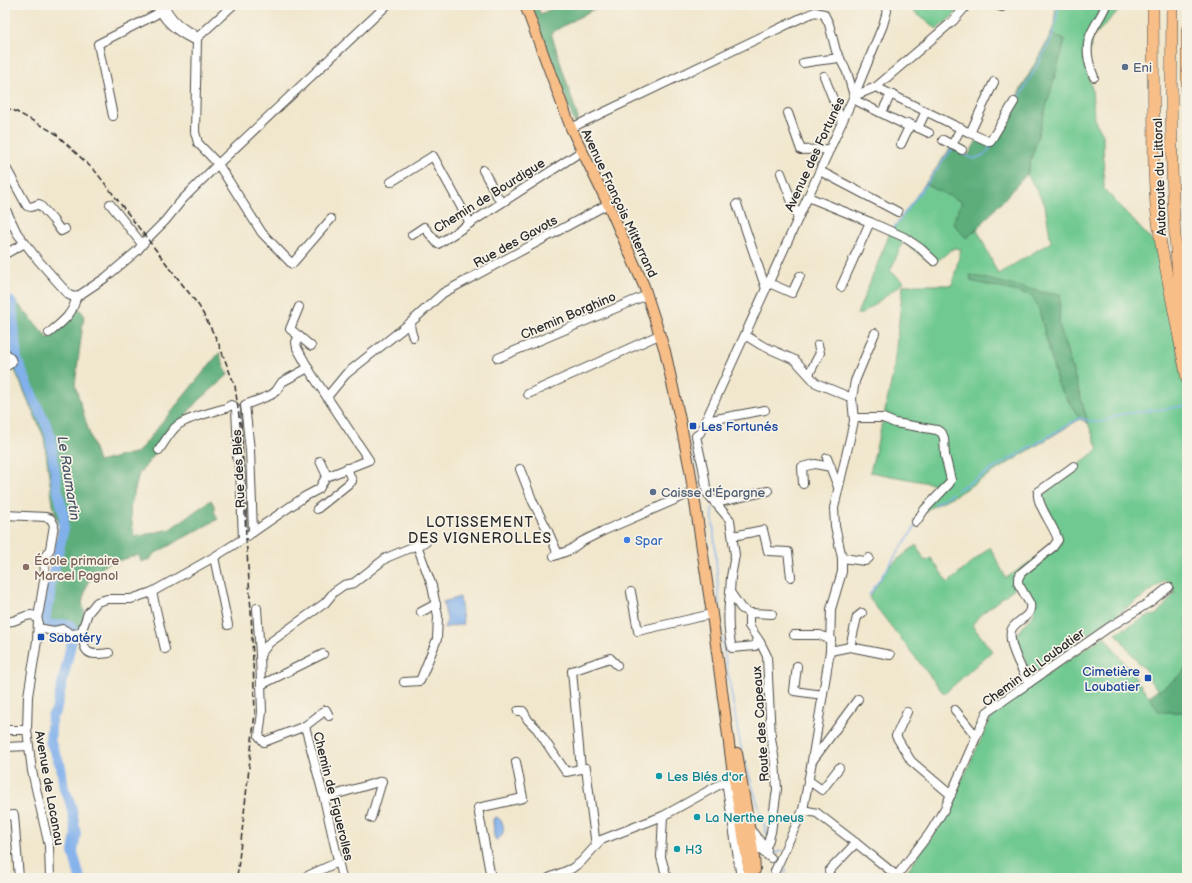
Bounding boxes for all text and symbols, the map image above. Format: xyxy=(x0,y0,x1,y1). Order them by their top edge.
place label: Eni xyxy=(1133,60,1152,76)
marker: Eni xyxy=(1120,62,1130,72)
street label: Avenue des Fortunés xyxy=(781,94,849,214)
street label: Autoroute du Littoral xyxy=(1150,118,1170,236)
street label: Avenue François Mitterrand xyxy=(578,127,661,280)
street label: Chemin de Bourdigue xyxy=(431,155,548,237)
street label: Rue des Gavots xyxy=(471,212,561,272)
street label: Chemin Borghino xyxy=(518,289,618,343)
place label: Les Fortunés xyxy=(701,419,779,435)
marker: Les Fortunés xyxy=(688,421,698,431)
street label: Rue des Blés xyxy=(229,429,249,509)
water label: Le Raumartin xyxy=(53,435,84,522)
place label: Caisse d'Épargne xyxy=(661,485,766,501)
marker: Caisse d'Épargne xyxy=(648,487,658,497)
district label: LOTISSEMENT DES VIGNEROLLES xyxy=(408,514,552,547)
place label: Spar xyxy=(635,533,663,549)
marker: Spar xyxy=(622,535,632,545)
place label: École primaire Marcel Pagnol xyxy=(34,553,119,584)
marker: École primaire Marcel Pagnol xyxy=(21,562,31,572)
street label: Chemin du Loubatier xyxy=(979,625,1088,710)
place label: Sabatéry xyxy=(49,630,102,646)
marker: Sabatéry xyxy=(36,632,46,642)
place label: Cimetière Loubatier xyxy=(1082,664,1140,695)
street label: Route des Capeaux xyxy=(749,665,773,782)
marker: Cimetière Loubatier xyxy=(1143,673,1153,683)
street label: Avenue de Lacanau xyxy=(31,729,67,847)
street label: Chemin de Figuerolles xyxy=(309,730,357,863)
place label: Les Blés d'or xyxy=(667,769,744,785)
marker: Les Blés d'or xyxy=(654,771,664,781)
place label: La Nerthe pneus xyxy=(705,810,804,826)
marker: La Nerthe pneus xyxy=(692,812,702,822)
place label: H3 xyxy=(685,842,703,858)
marker: H3 xyxy=(672,844,682,854)

